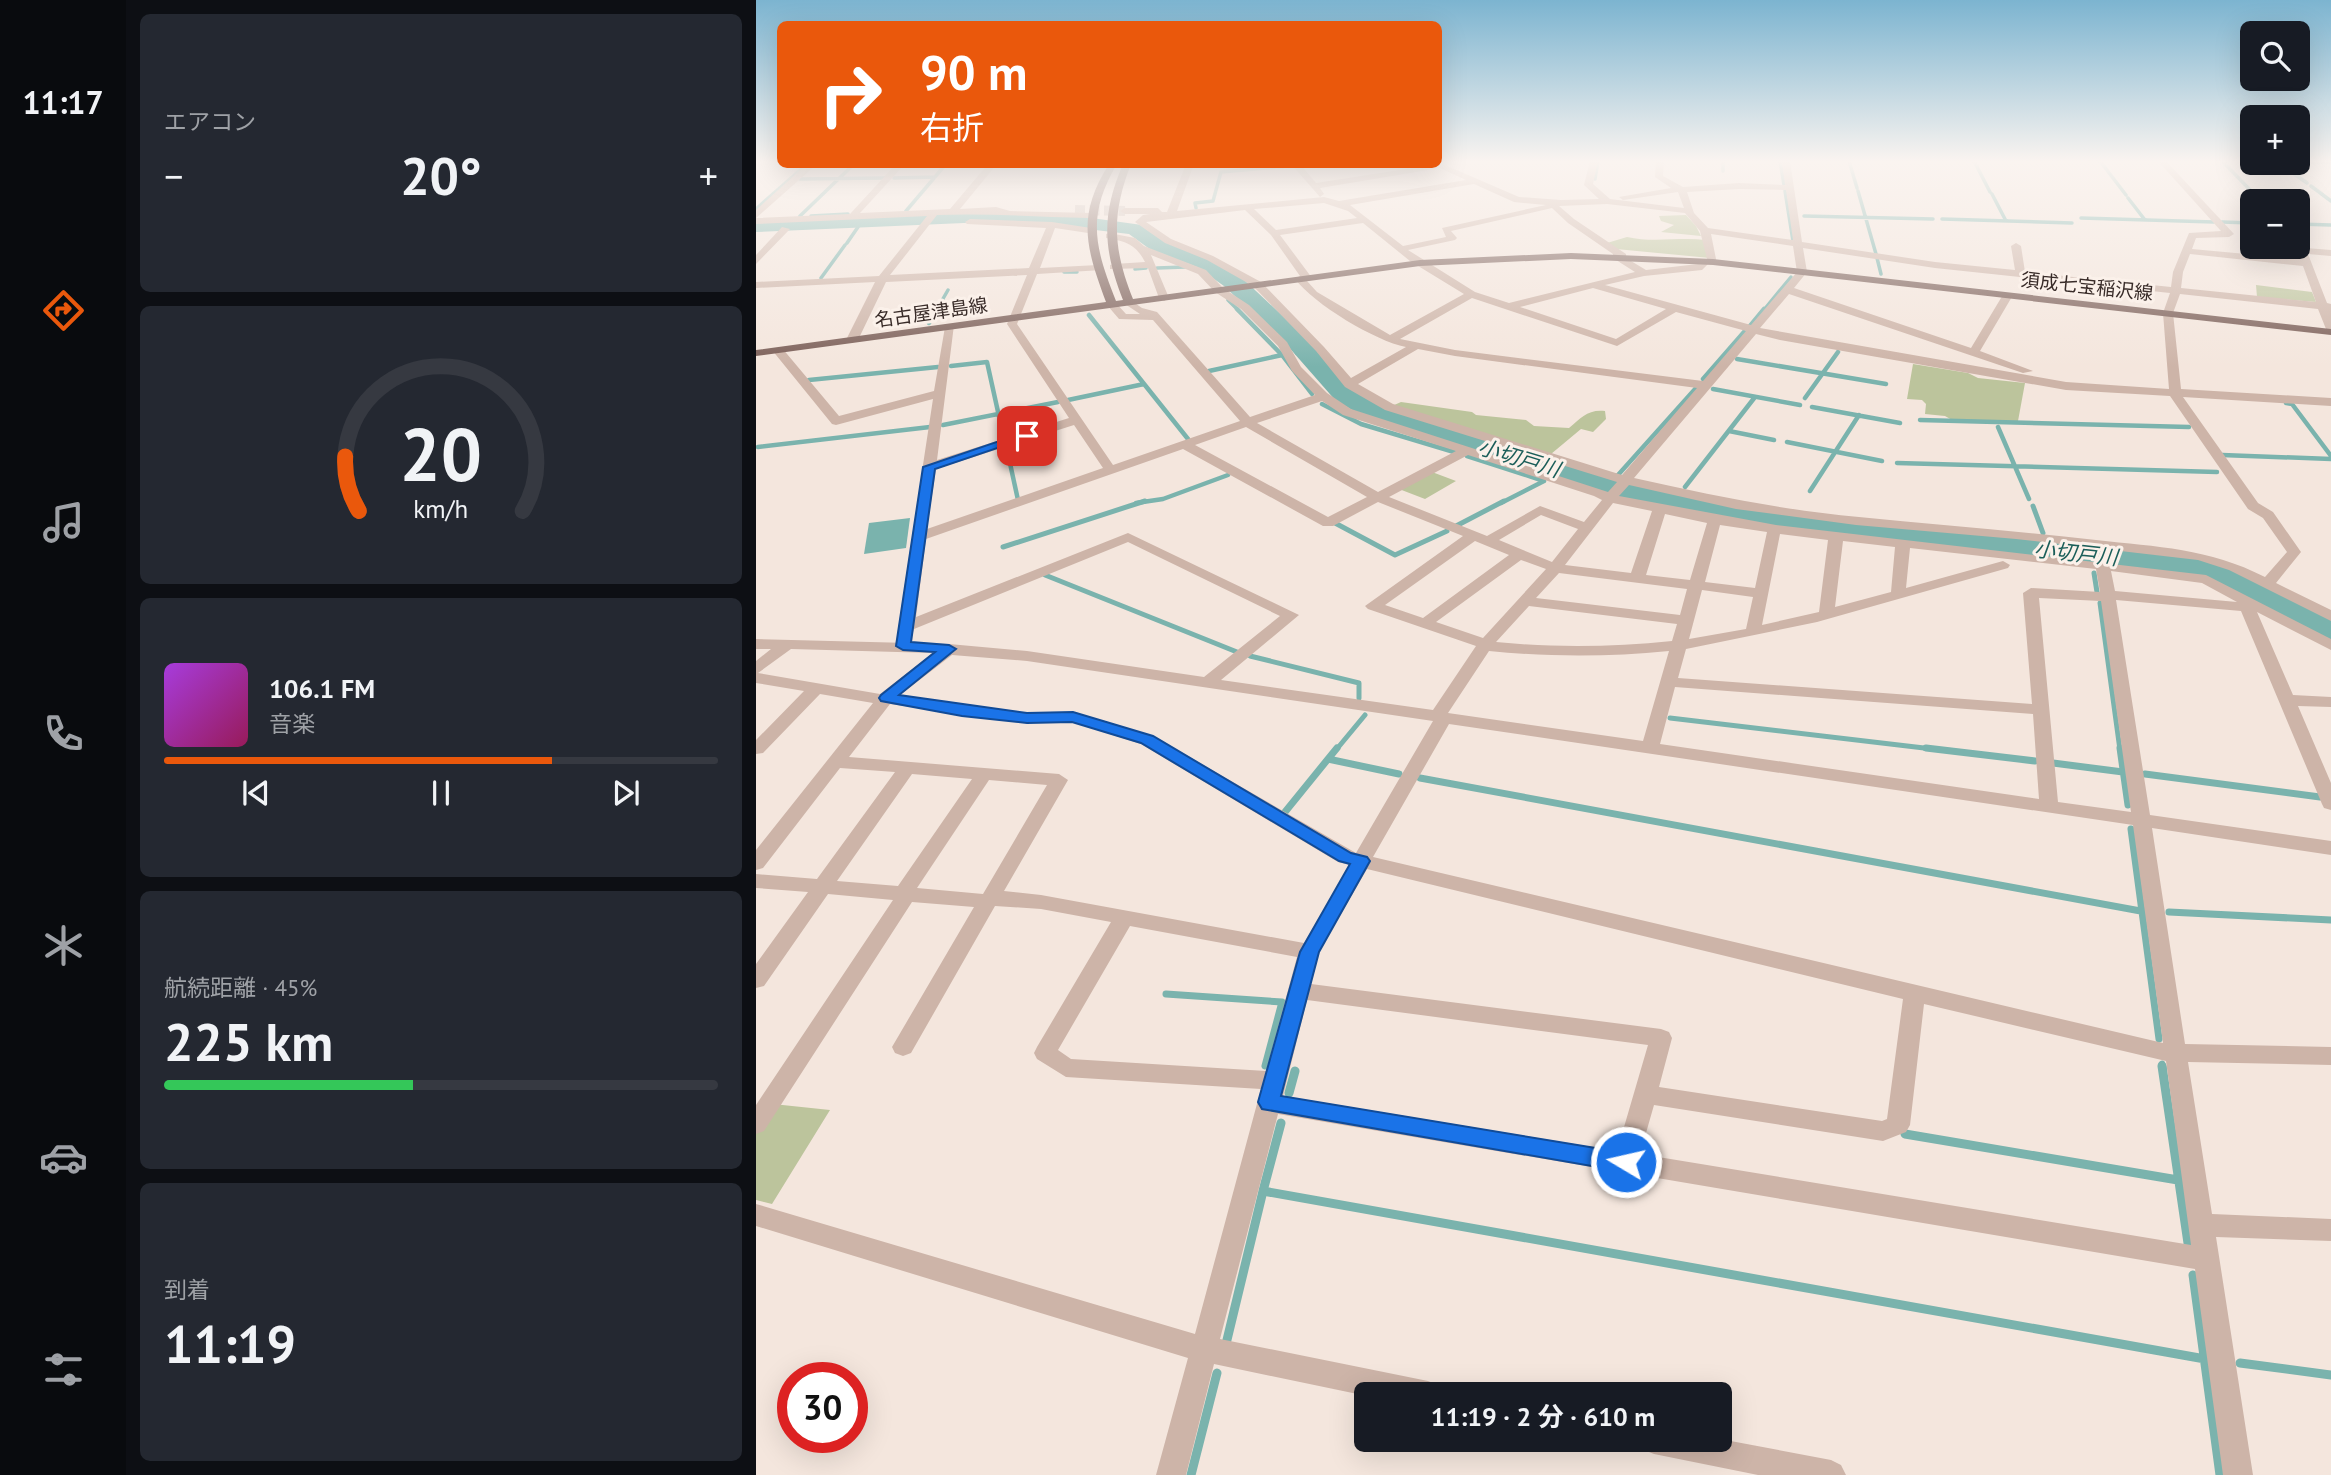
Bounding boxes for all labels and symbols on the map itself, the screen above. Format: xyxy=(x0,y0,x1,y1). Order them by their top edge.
street label: 須成七宝稲沢線 xyxy=(2020,267,2154,305)
street label: 名古屋津島線 xyxy=(873,292,989,332)
pin xyxy=(997,406,1057,466)
water label: 小切戸川 xyxy=(1475,433,1565,484)
water label: 小切戸川 xyxy=(2033,535,2121,571)
position arrow xyxy=(1589,1125,1663,1199)
speed limit sign: 30 xyxy=(777,1362,868,1453)

